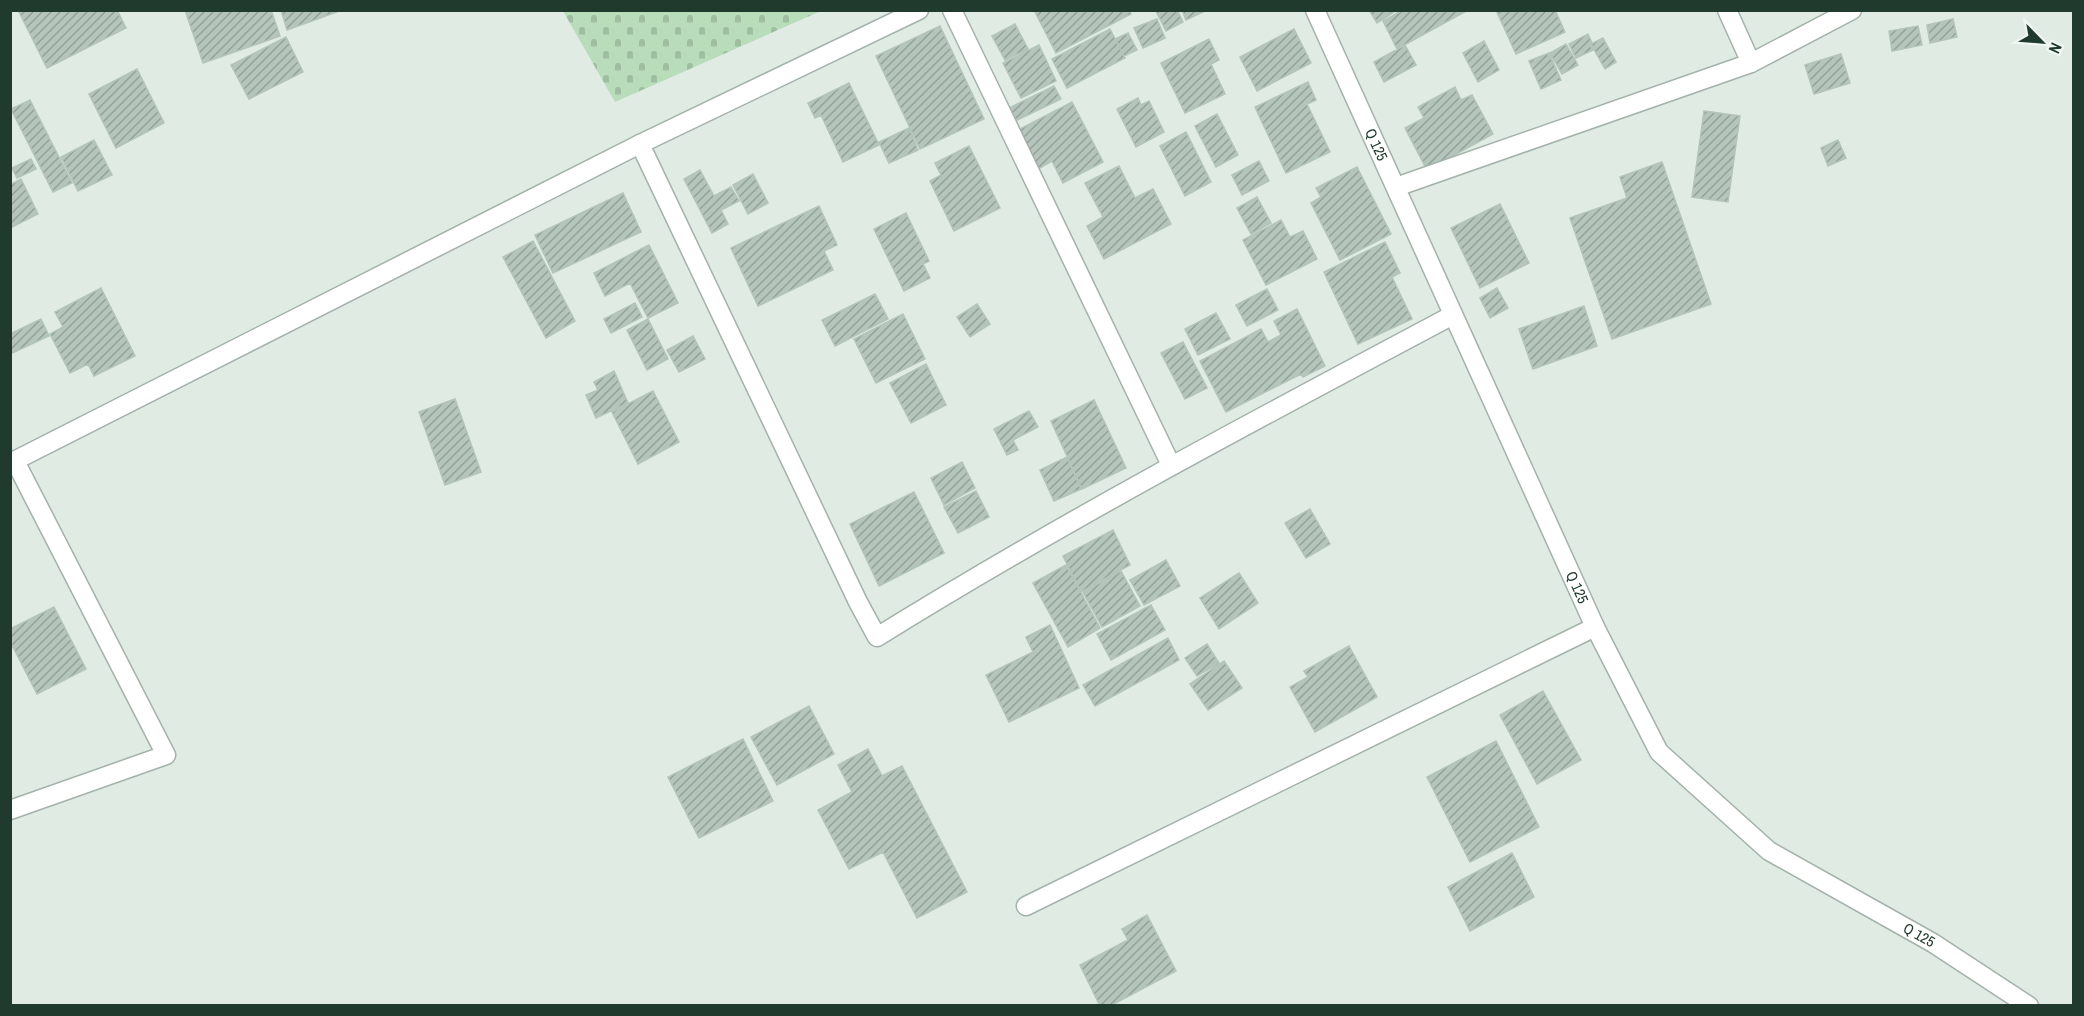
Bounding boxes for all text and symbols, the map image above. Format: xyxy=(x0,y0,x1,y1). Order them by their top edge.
north arrow xyxy=(2012,12,2072,72)
text: N xyxy=(2044,39,2068,57)
street label: Q 125 xyxy=(1360,125,1393,164)
street label: Q 125 xyxy=(1561,568,1594,607)
street label: Q 125 xyxy=(1900,917,1939,952)

